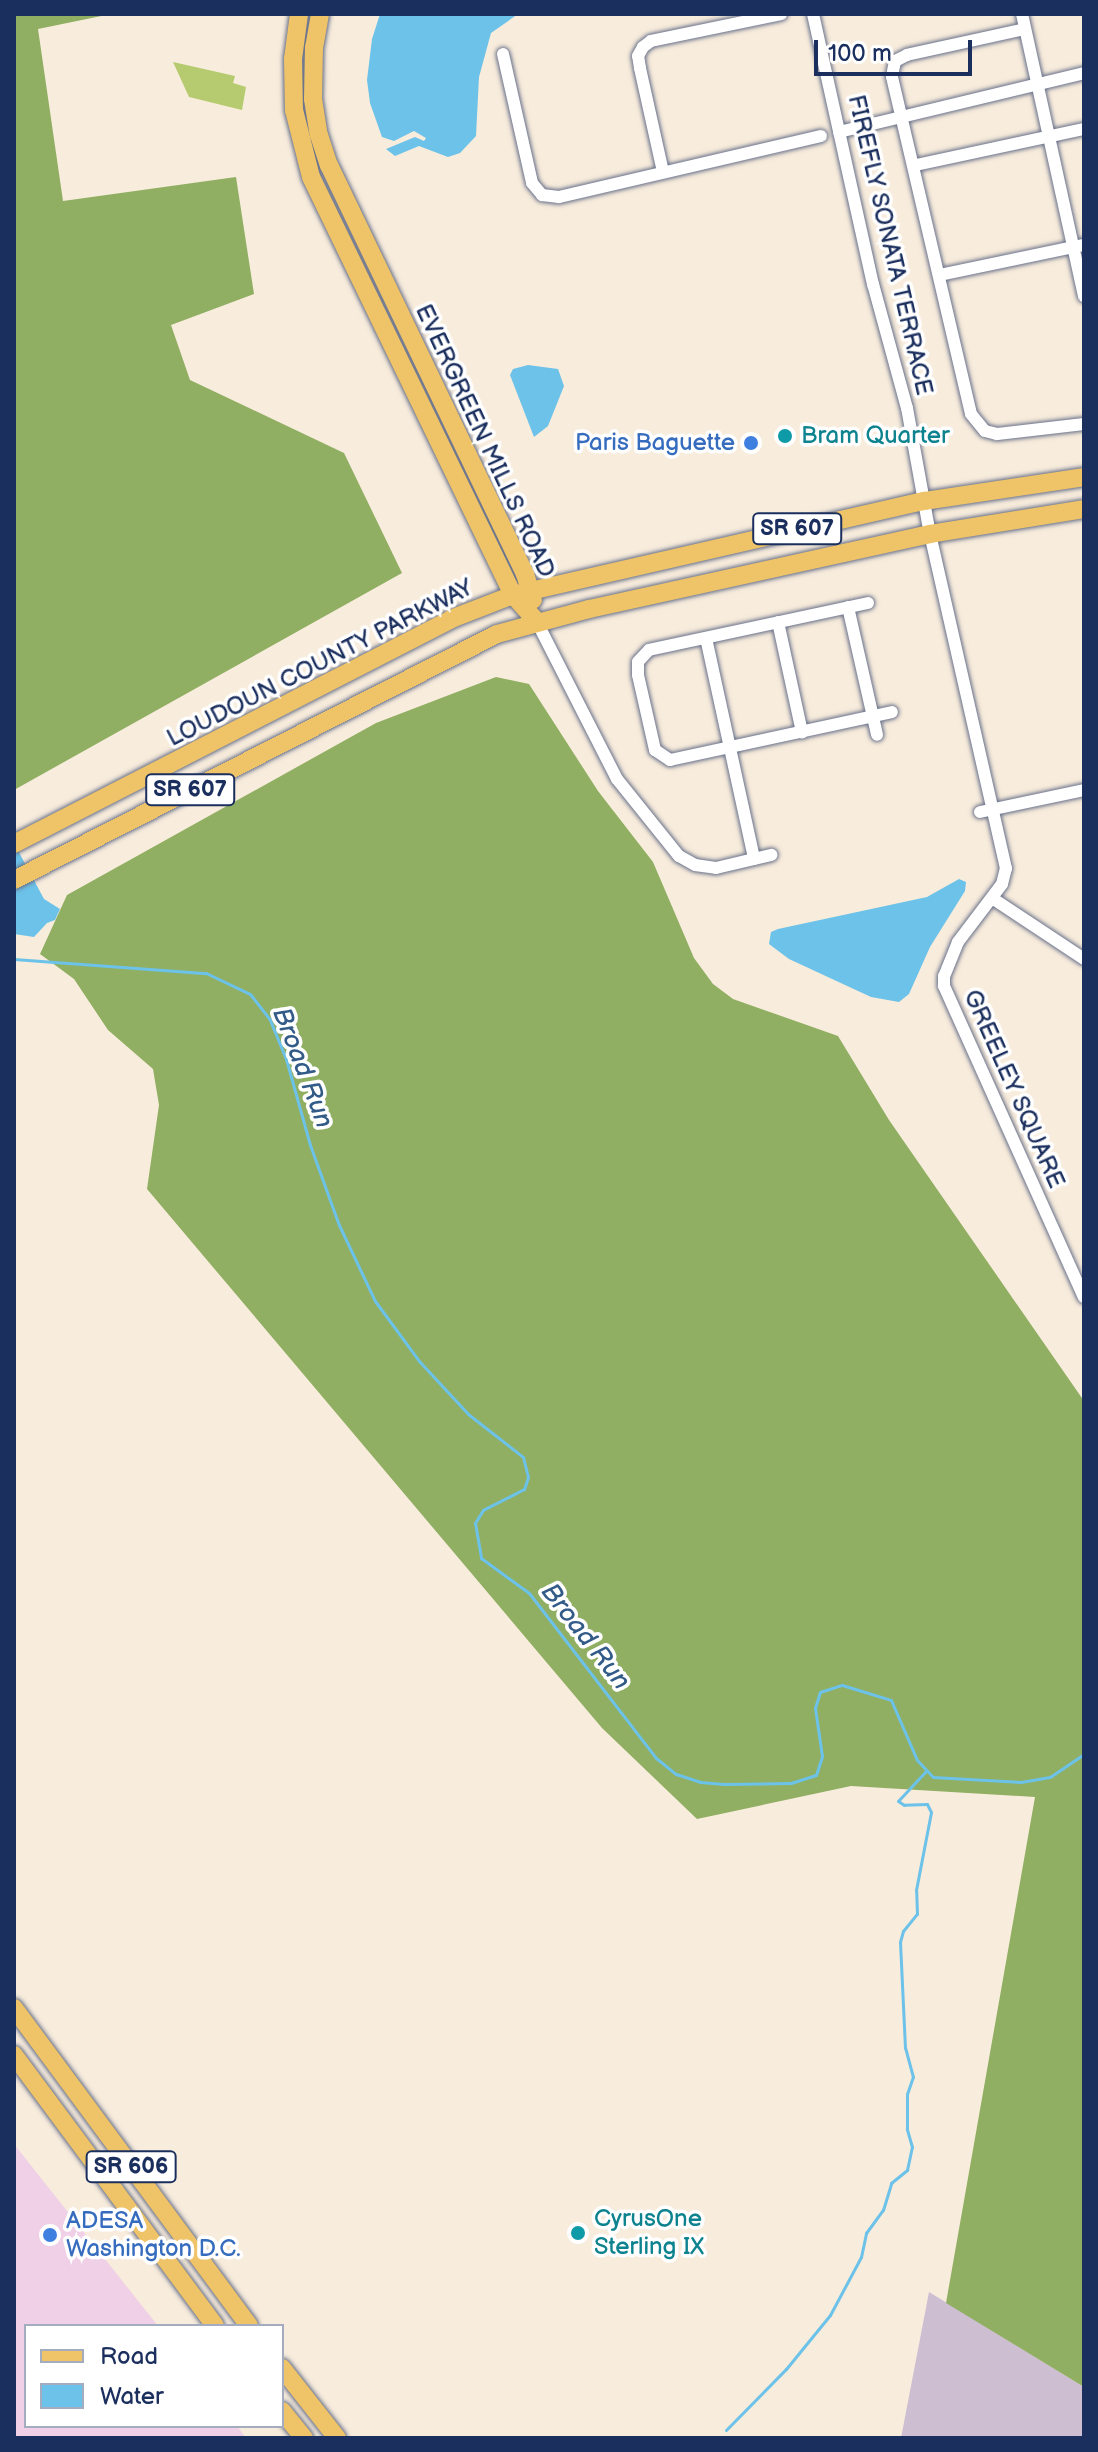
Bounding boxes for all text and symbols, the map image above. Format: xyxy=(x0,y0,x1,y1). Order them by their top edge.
scale bar xyxy=(818,24,976,74)
text: 100 m xyxy=(828,39,892,68)
street label: FIREFLY SONATA TERRACE xyxy=(841,91,939,399)
street label: EVERGREEN MILLS ROAD xyxy=(409,300,561,582)
place label: Bram Quarter xyxy=(801,422,950,450)
marker: Bram Quarter xyxy=(776,427,794,445)
place label: Paris Baguette xyxy=(575,429,735,457)
marker: Paris Baguette xyxy=(742,434,760,452)
road number: SR 607 xyxy=(751,511,843,547)
street label: LOUDOUN COUNTY PARKWAY xyxy=(162,573,478,753)
road number: SR 607 xyxy=(144,772,236,808)
street label: GREELEY SQUARE xyxy=(957,985,1071,1193)
water label: Broad Run xyxy=(265,1003,339,1133)
water label: Broad Run xyxy=(534,1578,636,1696)
road number: SR 606 xyxy=(85,2149,177,2185)
place label: CyrusOne Sterling IX xyxy=(594,2205,704,2261)
place label: ADESA Washington D.C. xyxy=(66,2207,241,2263)
marker: CyrusOne Sterling IX xyxy=(569,2224,587,2242)
marker: ADESA Washington D.C. xyxy=(41,2226,59,2244)
legend xyxy=(24,2324,284,2428)
text: Road xyxy=(100,2342,158,2371)
text: Water xyxy=(100,2382,164,2411)

